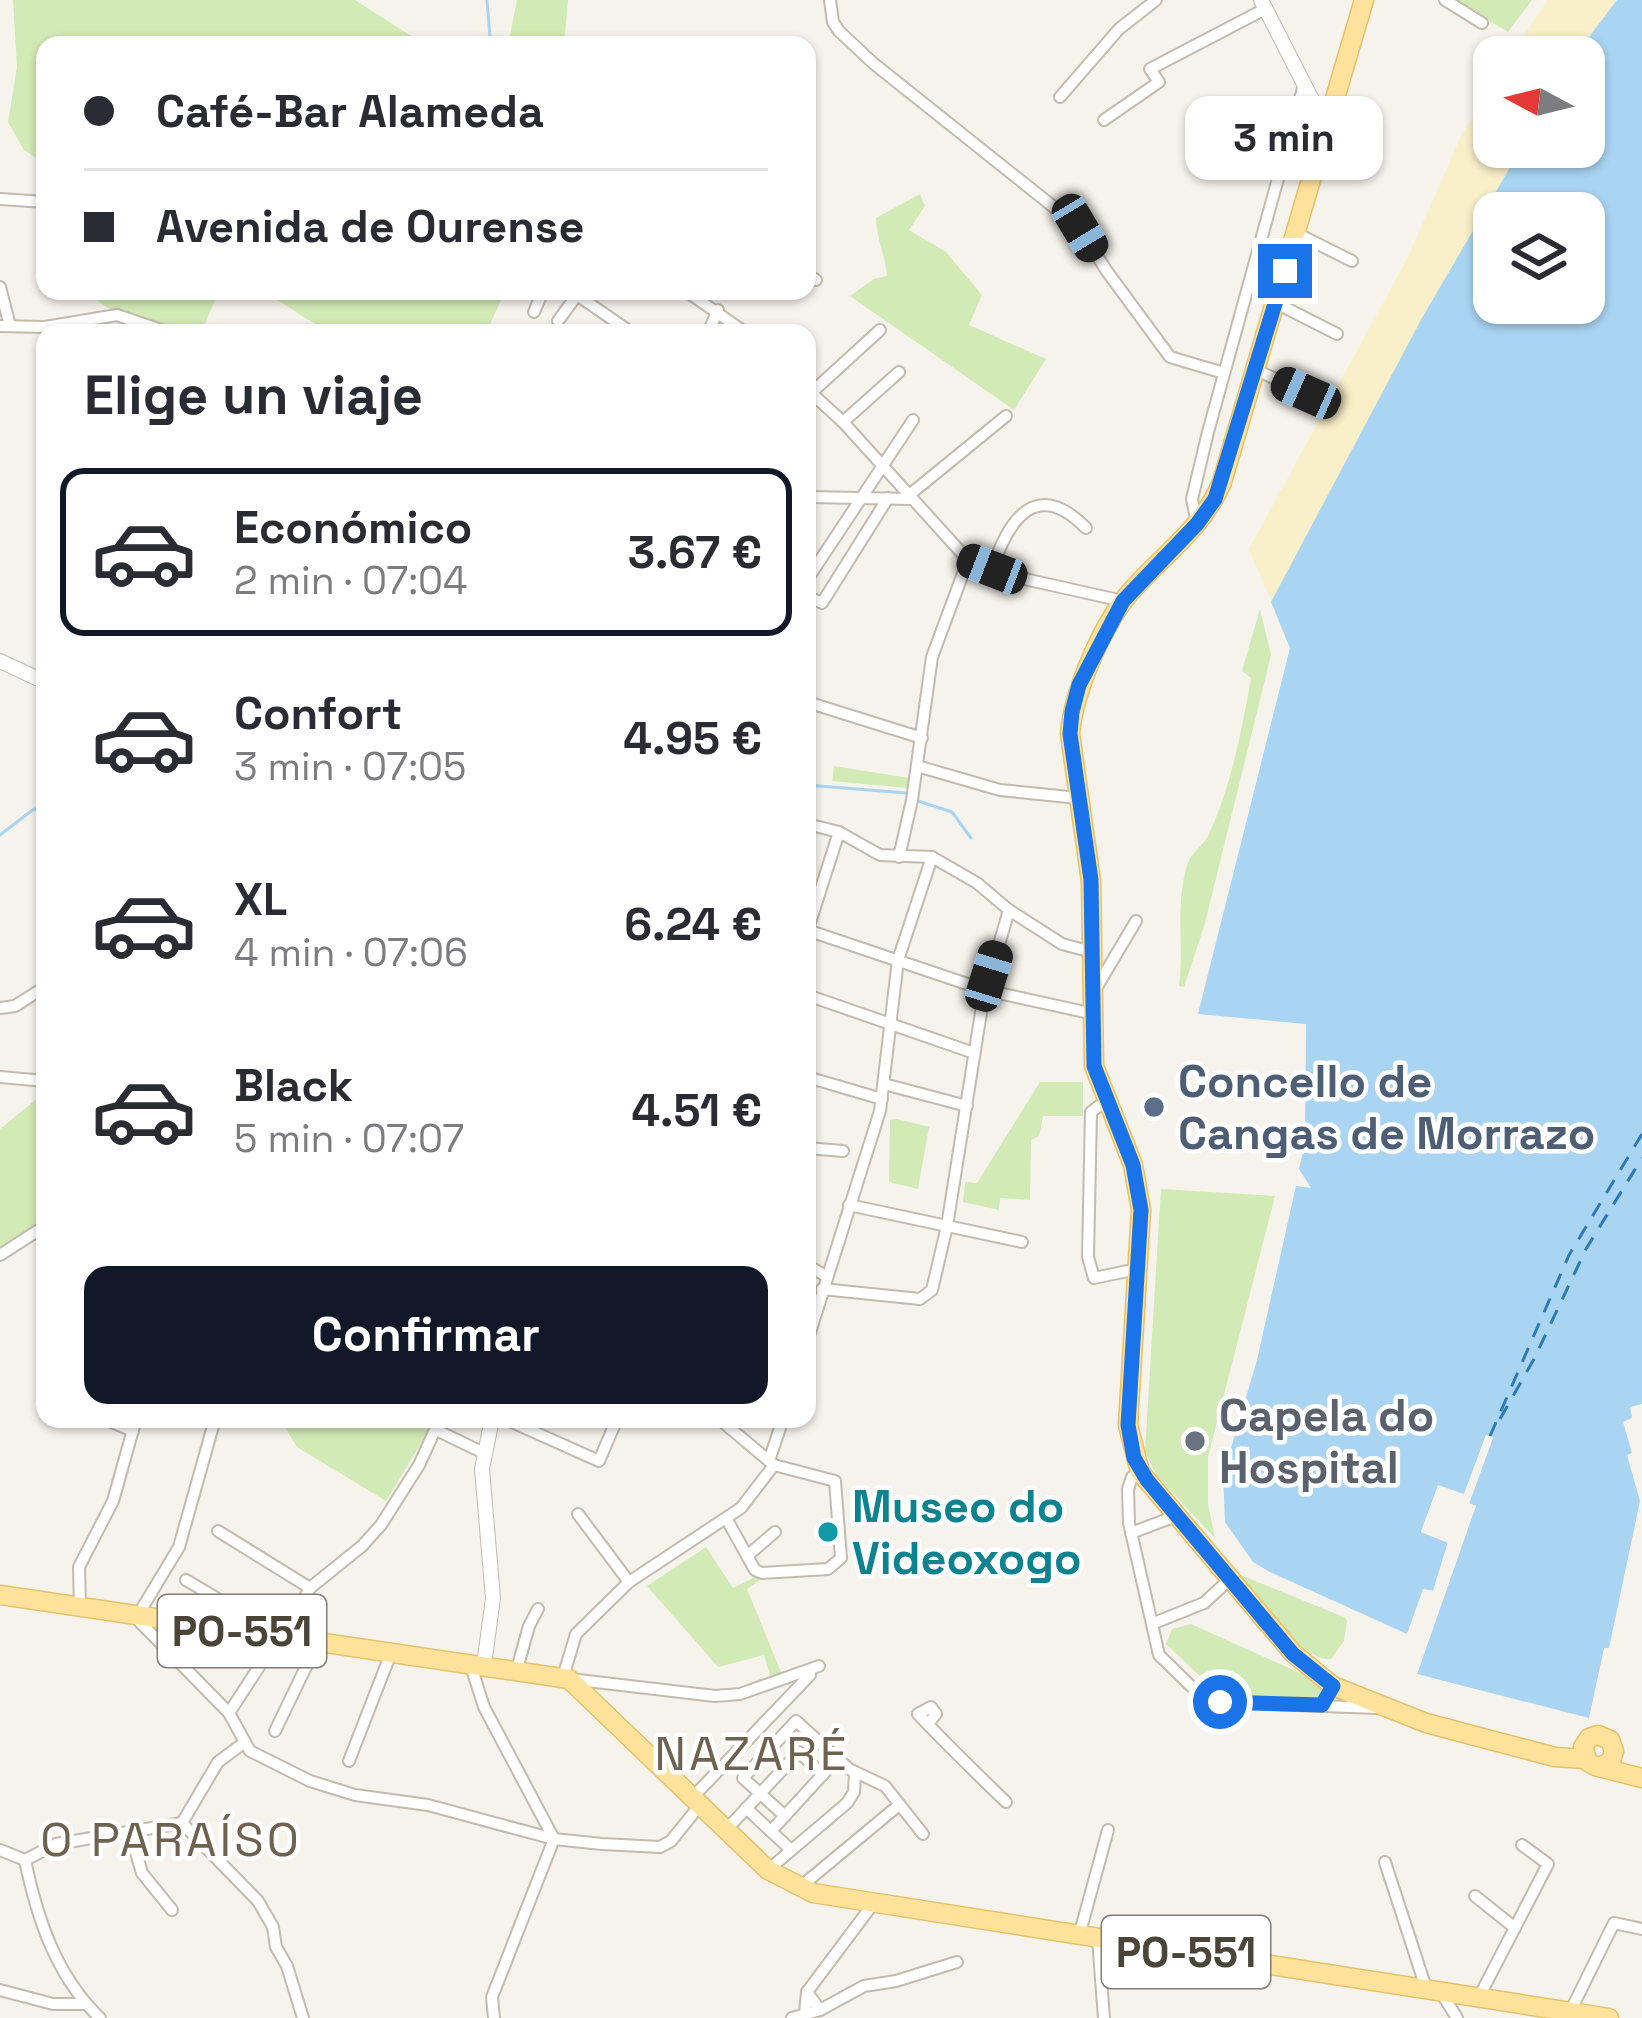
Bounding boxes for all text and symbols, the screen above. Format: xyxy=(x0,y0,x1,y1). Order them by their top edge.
north arrow xyxy=(1473,36,1605,168)
map controls xyxy=(1473,36,1605,324)
text: Café-Bar Alameda xyxy=(156,83,544,140)
callout: 3 min xyxy=(1186,97,1384,181)
text: 3 min xyxy=(1233,113,1335,162)
car xyxy=(1046,188,1114,268)
button: layers xyxy=(1473,192,1605,324)
text: Avenida de Ourense xyxy=(156,198,584,255)
route end xyxy=(1258,244,1312,298)
text: Elige un viaje xyxy=(84,361,423,430)
car xyxy=(1266,362,1346,424)
icon: car xyxy=(90,498,198,606)
text: Económico xyxy=(234,499,472,556)
text: 3.67 € xyxy=(628,524,762,581)
car xyxy=(952,539,1032,599)
text: 2 min · 07:04 xyxy=(234,556,467,605)
icon: car xyxy=(90,684,198,792)
text: Confort xyxy=(234,685,402,742)
text: 4.95 € xyxy=(623,710,762,767)
text: 3 min · 07:05 xyxy=(234,742,466,791)
icon: car xyxy=(90,870,198,978)
text: XL xyxy=(234,871,287,928)
text: 6.24 € xyxy=(624,896,762,953)
text: 4 min · 07:06 xyxy=(234,928,468,977)
car xyxy=(961,936,1017,1016)
place label: Concello de Cangas de Morrazo xyxy=(1178,1053,1595,1162)
icon: car xyxy=(90,1056,198,1164)
text: Black xyxy=(234,1057,353,1114)
text: 4.51 € xyxy=(631,1082,762,1139)
marker: Concello de Cangas de Morrazo xyxy=(1141,1094,1167,1120)
text: 5 min · 07:07 xyxy=(234,1114,464,1163)
button: Confirmar xyxy=(84,1266,768,1404)
place label: Capela do Hospital xyxy=(1219,1387,1434,1496)
marker: Capela do Hospital xyxy=(1182,1428,1208,1454)
place label: Museo do Videoxogo xyxy=(852,1478,1082,1587)
marker: Museo do Videoxogo xyxy=(815,1519,841,1545)
road number: PO-551 xyxy=(158,1595,326,1667)
route start xyxy=(1193,1675,1247,1729)
district label: NAZARÉ xyxy=(654,1723,850,1784)
district label: O PARAÍSO xyxy=(40,1809,302,1870)
road number: PO-551 xyxy=(1102,1916,1270,1988)

